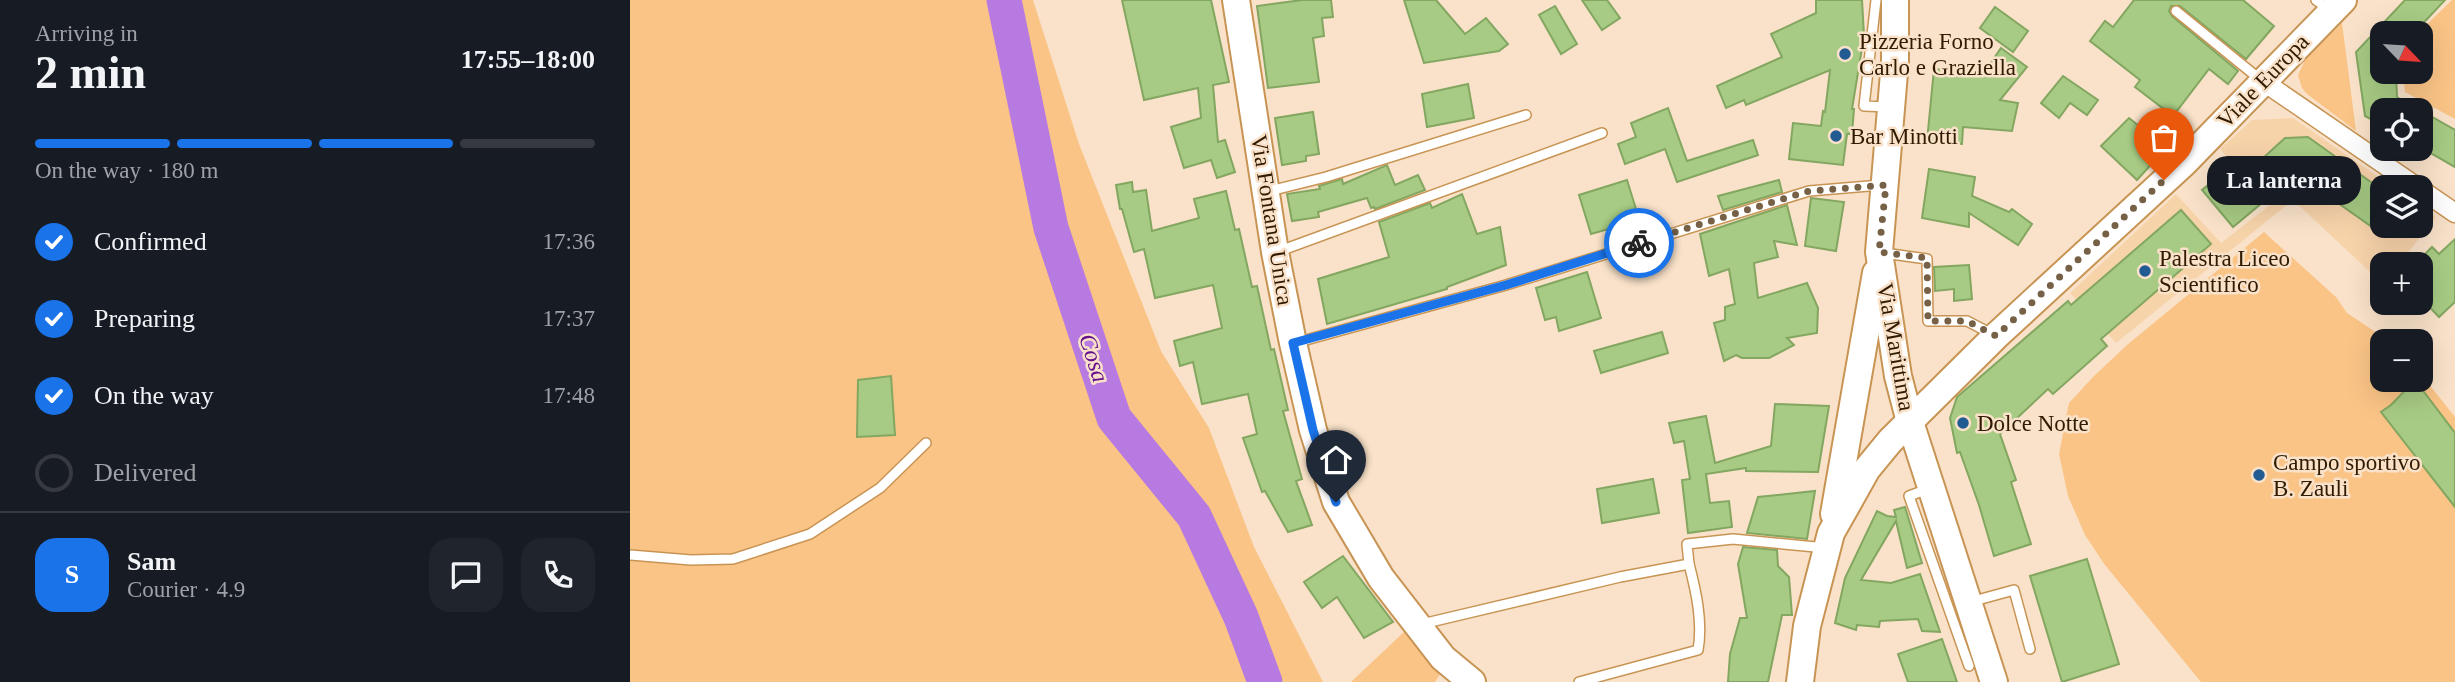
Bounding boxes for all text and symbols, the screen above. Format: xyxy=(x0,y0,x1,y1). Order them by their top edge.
text: Arriving in xyxy=(35,21,138,46)
north arrow xyxy=(2370,21,2432,84)
map controls xyxy=(2370,21,2433,392)
place label: Pizzeria Forno Carlo e Graziella xyxy=(1859,29,2016,80)
street label: Viale Europa xyxy=(2212,29,2314,133)
text: 17:55–18:00 xyxy=(461,45,595,74)
marker: Pizzeria Forno Carlo e Graziella xyxy=(1837,46,1853,62)
text: 2 min xyxy=(35,47,146,98)
button: locate xyxy=(2370,98,2433,161)
pin xyxy=(2134,108,2194,180)
icon: bag xyxy=(2145,119,2183,157)
place label: Bar Minotti xyxy=(1850,124,1958,149)
marker: Bar Minotti xyxy=(1828,128,1844,144)
street label: Via Fontana Unica xyxy=(1246,133,1298,307)
callout: La lanterna xyxy=(2206,156,2360,204)
text: On the way · 180 m xyxy=(35,158,218,183)
text: La lanterna xyxy=(2226,168,2342,193)
button: layers xyxy=(2370,175,2433,238)
courier xyxy=(1604,208,1674,278)
icon: check xyxy=(35,223,73,261)
icon: bike xyxy=(1620,224,1658,262)
text: Confirmed xyxy=(94,227,207,256)
text: 17:36 xyxy=(543,229,595,254)
place label: Palestra Liceo Scientifico xyxy=(2159,246,2290,297)
button: + xyxy=(2370,252,2433,315)
marker: Palestra Liceo Scientifico xyxy=(2137,263,2153,279)
street label: Via Marittima xyxy=(1872,281,1920,413)
icon: check xyxy=(35,300,73,338)
text: Preparing xyxy=(94,304,195,333)
text: 17:37 xyxy=(543,306,595,331)
button: − xyxy=(2370,329,2433,392)
water label: Cosa xyxy=(1074,331,1114,385)
icon: check xyxy=(35,377,73,415)
text: On the way xyxy=(94,381,214,410)
text: 17:48 xyxy=(543,383,595,408)
place label: Dolce Notte xyxy=(1977,411,2089,436)
marker: Dolce Notte xyxy=(1955,415,1971,431)
pin xyxy=(1306,430,1366,502)
icon: home xyxy=(1317,441,1355,479)
place label: Campo sportivo B. Zauli xyxy=(2273,450,2421,501)
text: Delivered xyxy=(94,458,197,487)
marker: Campo sportivo B. Zauli xyxy=(2251,467,2267,483)
button: chat xyxy=(429,538,503,612)
button: phone xyxy=(521,538,595,612)
text: Sam xyxy=(127,547,176,576)
text: S xyxy=(65,560,79,589)
text: Courier · 4.9 xyxy=(127,577,245,602)

